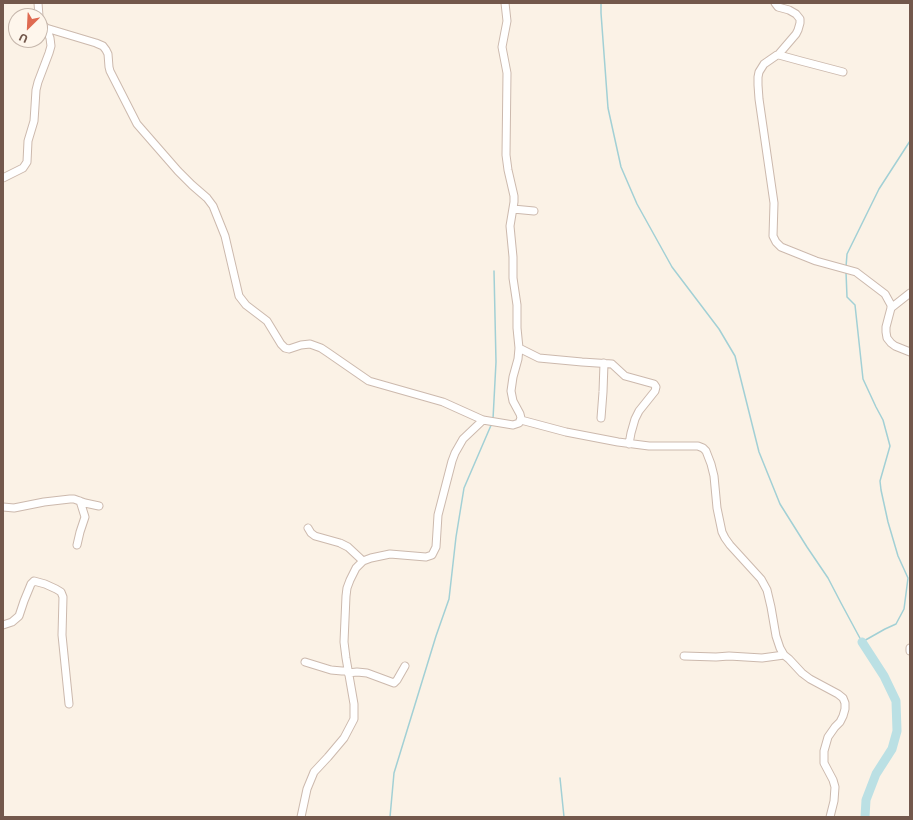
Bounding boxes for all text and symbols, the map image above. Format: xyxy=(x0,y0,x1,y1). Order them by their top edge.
north arrow xyxy=(8,8,48,48)
text: U xyxy=(17,30,30,46)

